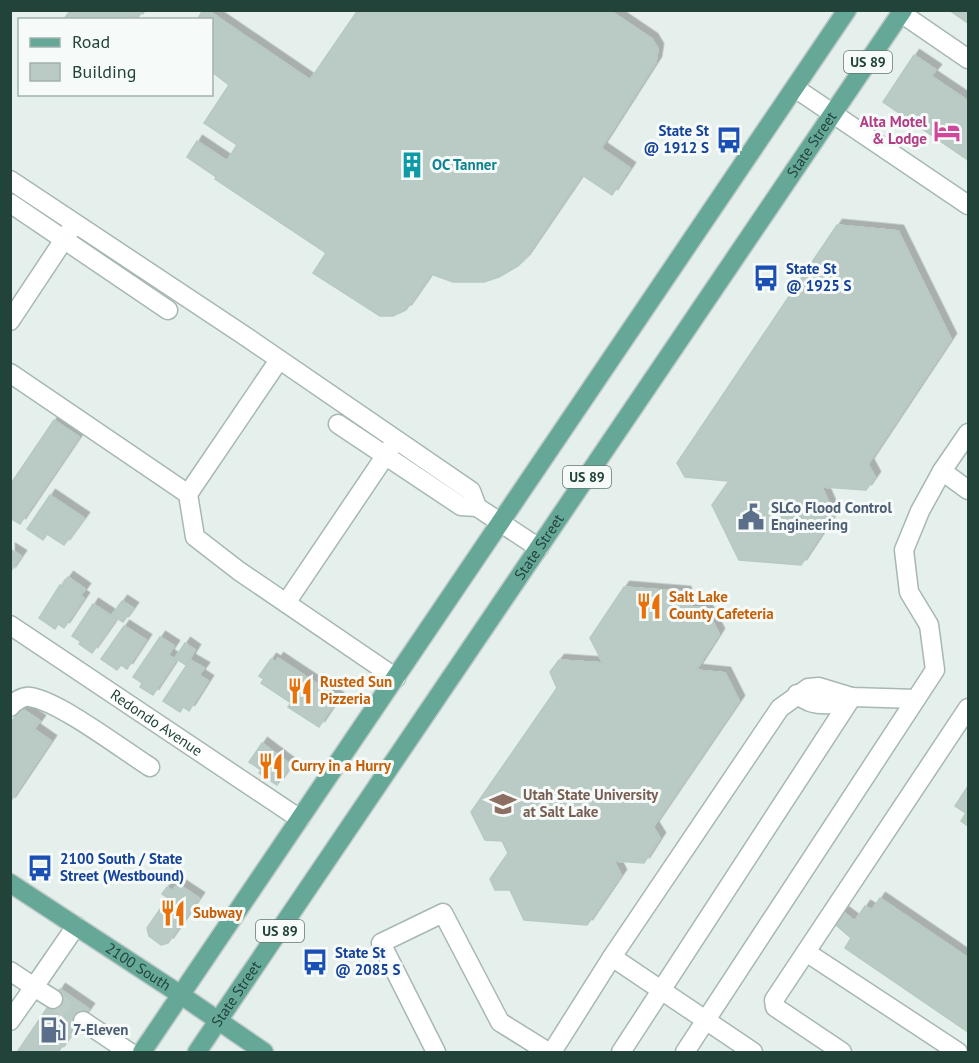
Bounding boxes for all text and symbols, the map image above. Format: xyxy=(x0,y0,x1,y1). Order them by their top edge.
legend xyxy=(18,18,213,96)
text: Road xyxy=(72,30,110,53)
road number: US 89 xyxy=(844,51,892,73)
text: Building xyxy=(72,60,136,83)
street label: State Street xyxy=(782,108,840,181)
place label: Alta Motel & Lodge xyxy=(860,112,928,148)
hotel icon: Alta Motel & Lodge xyxy=(932,116,962,146)
place label: State St @ 1912 S xyxy=(644,121,710,157)
bus stop icon: State St @ 1912 S xyxy=(714,125,744,155)
building icon: OC Tanner xyxy=(397,150,427,180)
place label: OC Tanner xyxy=(432,155,497,174)
place label: State St @ 1925 S xyxy=(786,259,851,295)
bus stop icon: State St @ 1925 S xyxy=(751,263,781,293)
road number: US 89 xyxy=(563,466,611,488)
place label: SLCo Flood Control Engineering xyxy=(771,498,892,534)
public building icon: SLCo Flood Control Engineering xyxy=(736,502,766,532)
street label: State Street xyxy=(510,510,568,583)
place label: Salt Lake County Cafeteria xyxy=(669,587,774,623)
restaurant icon: Salt Lake County Cafeteria xyxy=(634,591,664,621)
place label: Rusted Sun Pizzeria xyxy=(320,672,392,708)
restaurant icon: Rusted Sun Pizzeria xyxy=(285,676,315,706)
street label: Redondo Avenue xyxy=(107,685,206,760)
restaurant icon: Curry in a Hurry xyxy=(256,751,286,781)
place label: Curry in a Hurry xyxy=(291,756,392,775)
place label: Utah State University at Salt Lake xyxy=(523,785,659,821)
school or university icon: Utah State University at Salt Lake xyxy=(488,789,518,819)
place label: 2100 South / State Street (Westbound) xyxy=(60,849,184,885)
bus stop icon: 2100 South / State Street (Westbound) xyxy=(25,853,55,883)
restaurant icon: Subway xyxy=(158,898,188,928)
place label: Subway xyxy=(193,903,243,922)
road number: US 89 xyxy=(256,920,304,942)
street label: 2100 South xyxy=(102,938,174,995)
place label: State St @ 2085 S xyxy=(335,943,400,979)
bus stop icon: State St @ 2085 S xyxy=(300,947,330,977)
street label: State Street xyxy=(207,957,265,1030)
fuel station icon: 7-Eleven xyxy=(38,1015,68,1045)
place label: 7-Eleven xyxy=(73,1020,128,1039)

